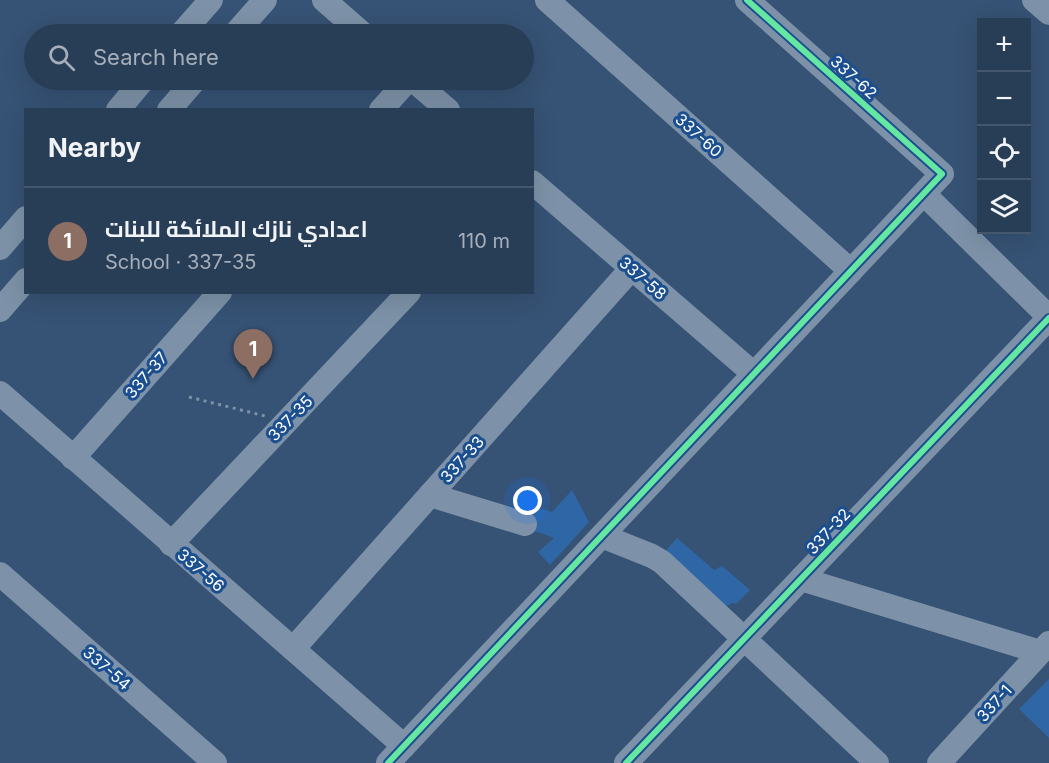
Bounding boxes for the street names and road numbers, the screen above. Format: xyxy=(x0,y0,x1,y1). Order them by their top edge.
street label: 337-62 xyxy=(827,51,881,103)
street label: 337-60 xyxy=(671,109,727,161)
street label: 337-58 xyxy=(615,252,671,304)
street label: 337-37 xyxy=(120,348,172,402)
street label: 337-35 xyxy=(263,391,317,445)
street label: 337-33 xyxy=(436,432,488,486)
street label: 337-32 xyxy=(802,504,854,558)
street label: 337-56 xyxy=(173,544,229,596)
street label: 337-54 xyxy=(79,642,135,694)
street label: 337-1 xyxy=(972,680,1016,726)

